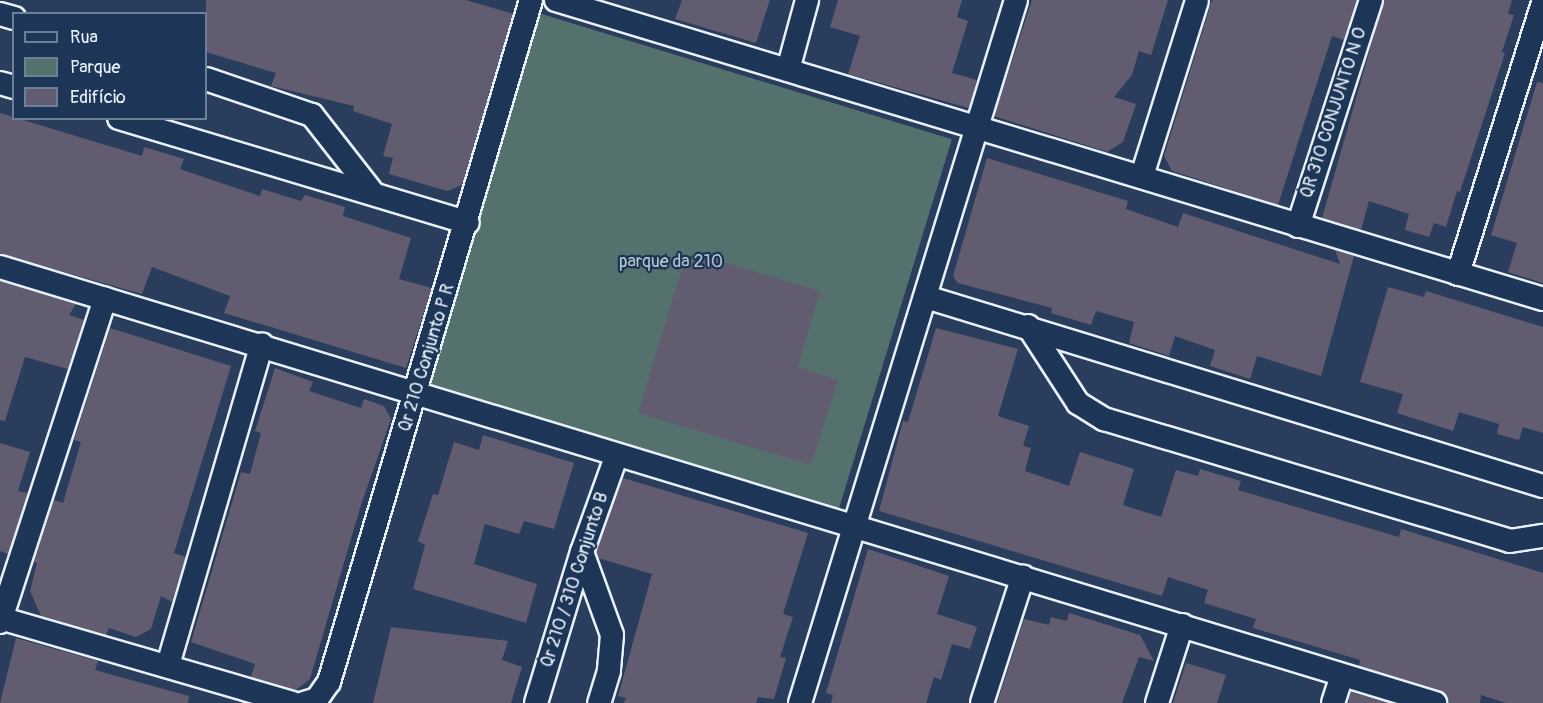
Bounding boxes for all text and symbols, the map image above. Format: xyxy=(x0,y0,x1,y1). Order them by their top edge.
legend xyxy=(12,12,207,120)
street label: QR 310 CONJUNTO N O xyxy=(1296,25,1372,201)
text: Rua xyxy=(70,26,98,49)
text: Parque xyxy=(70,56,120,79)
text: Edifício xyxy=(70,86,126,109)
park label: parque da 210 xyxy=(619,251,723,273)
street label: Qr 210 Conjunto P R xyxy=(394,282,460,434)
street label: Qr 210 / 310 Conjunto B xyxy=(536,490,614,670)

